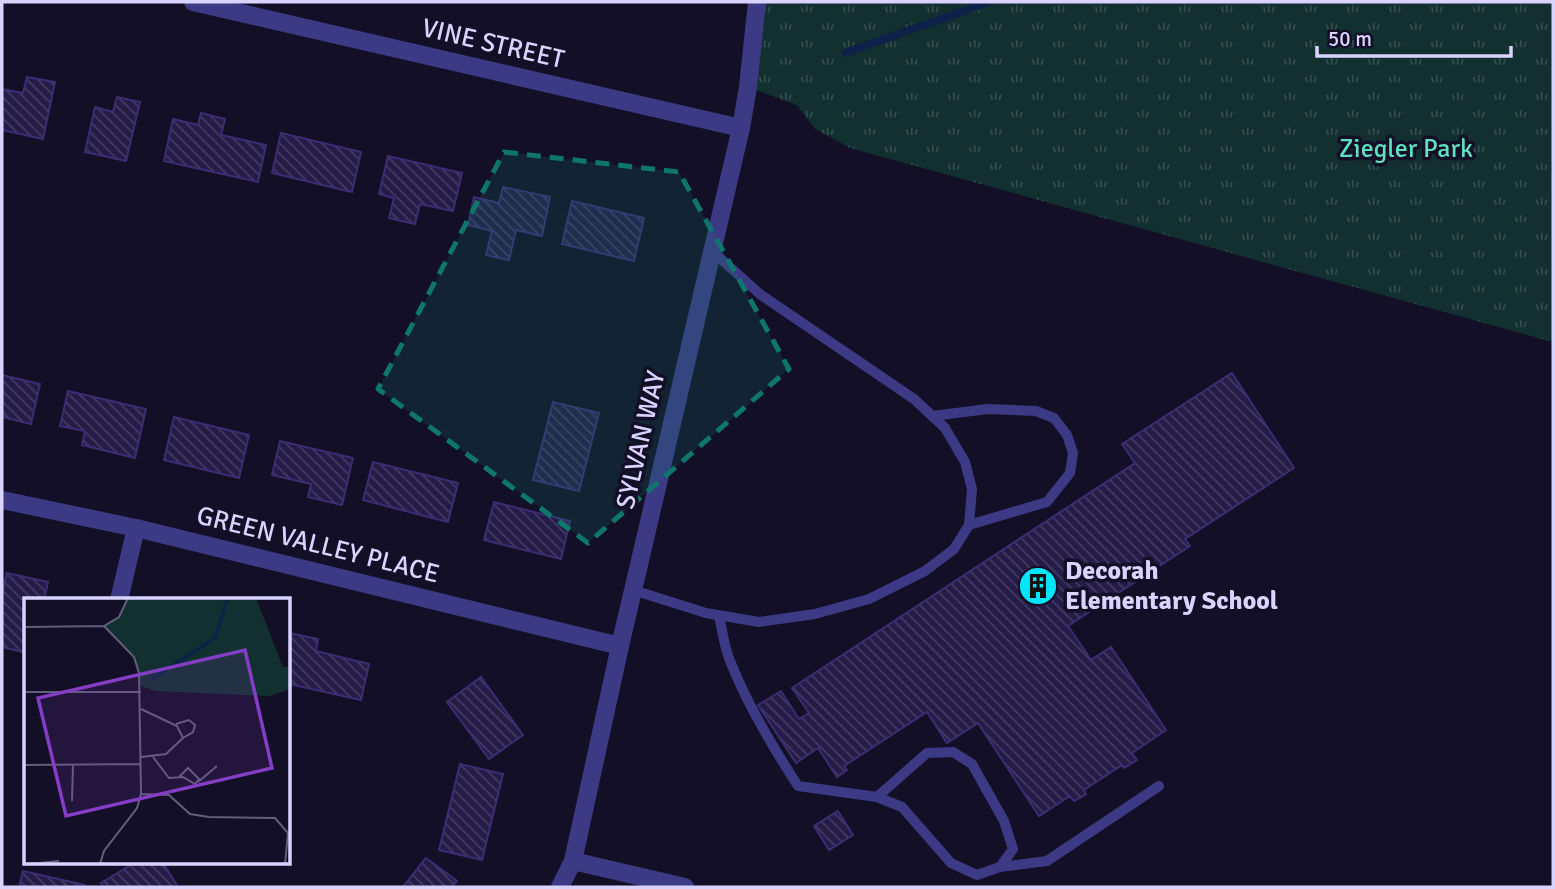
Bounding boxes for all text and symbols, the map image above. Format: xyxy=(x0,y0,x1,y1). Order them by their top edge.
street label: VINE STREET xyxy=(419,12,567,76)
scale bar xyxy=(1317,14,1511,58)
text: 50 m xyxy=(1328,26,1372,52)
park label: Ziegler Park xyxy=(1339,133,1473,165)
street label: SYLVAN WAY xyxy=(610,368,672,512)
street label: GREEN VALLEY PLACE xyxy=(193,499,443,591)
place label: Decorah Elementary School xyxy=(1065,555,1278,617)
building icon: Decorah Elementary School xyxy=(1017,565,1059,607)
inset map xyxy=(24,598,290,864)

